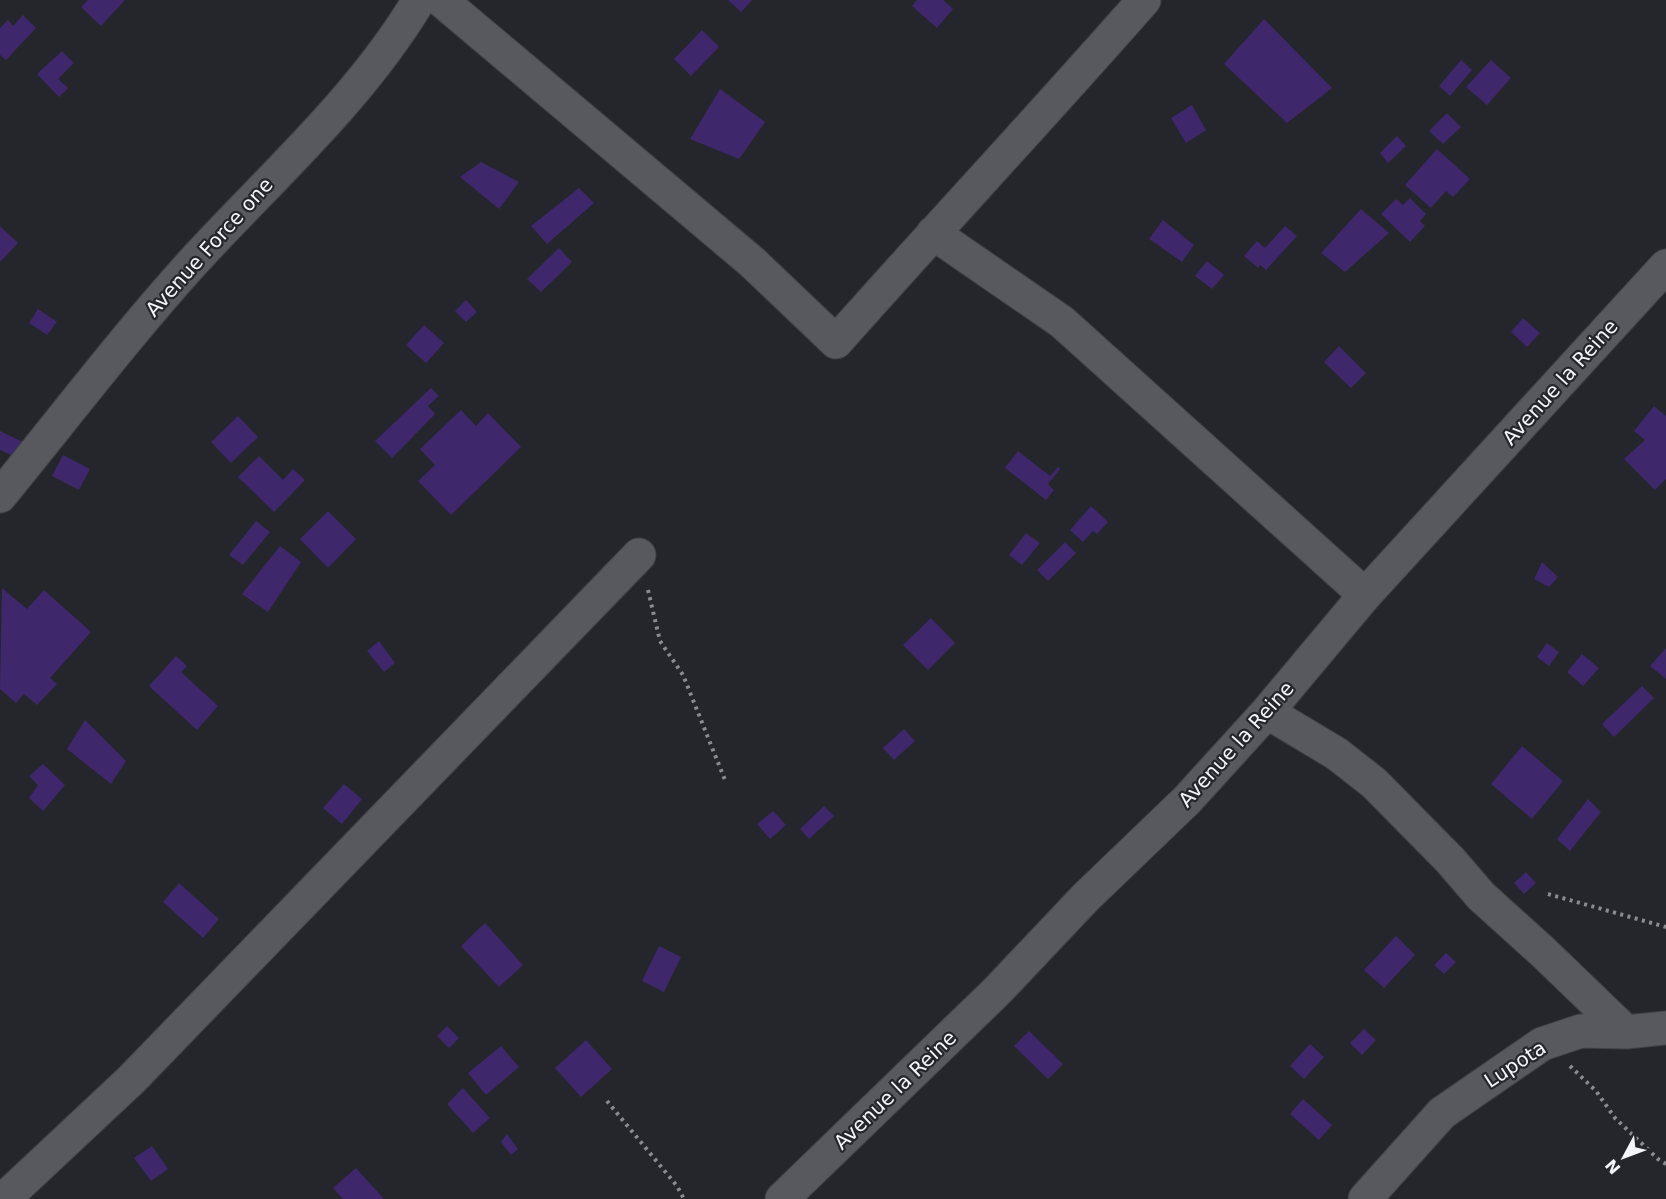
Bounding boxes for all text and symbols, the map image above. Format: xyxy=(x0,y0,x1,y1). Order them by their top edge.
street label: Avenue Force one xyxy=(140,173,278,321)
street label: Avenue la Reine xyxy=(1497,314,1623,450)
street label: Avenue la Reine xyxy=(1173,676,1299,812)
street label: Avenue la Reine xyxy=(829,1026,961,1154)
street label: Lupota xyxy=(1480,1035,1550,1093)
north arrow xyxy=(1594,1127,1654,1187)
text: N xyxy=(1601,1155,1625,1178)

